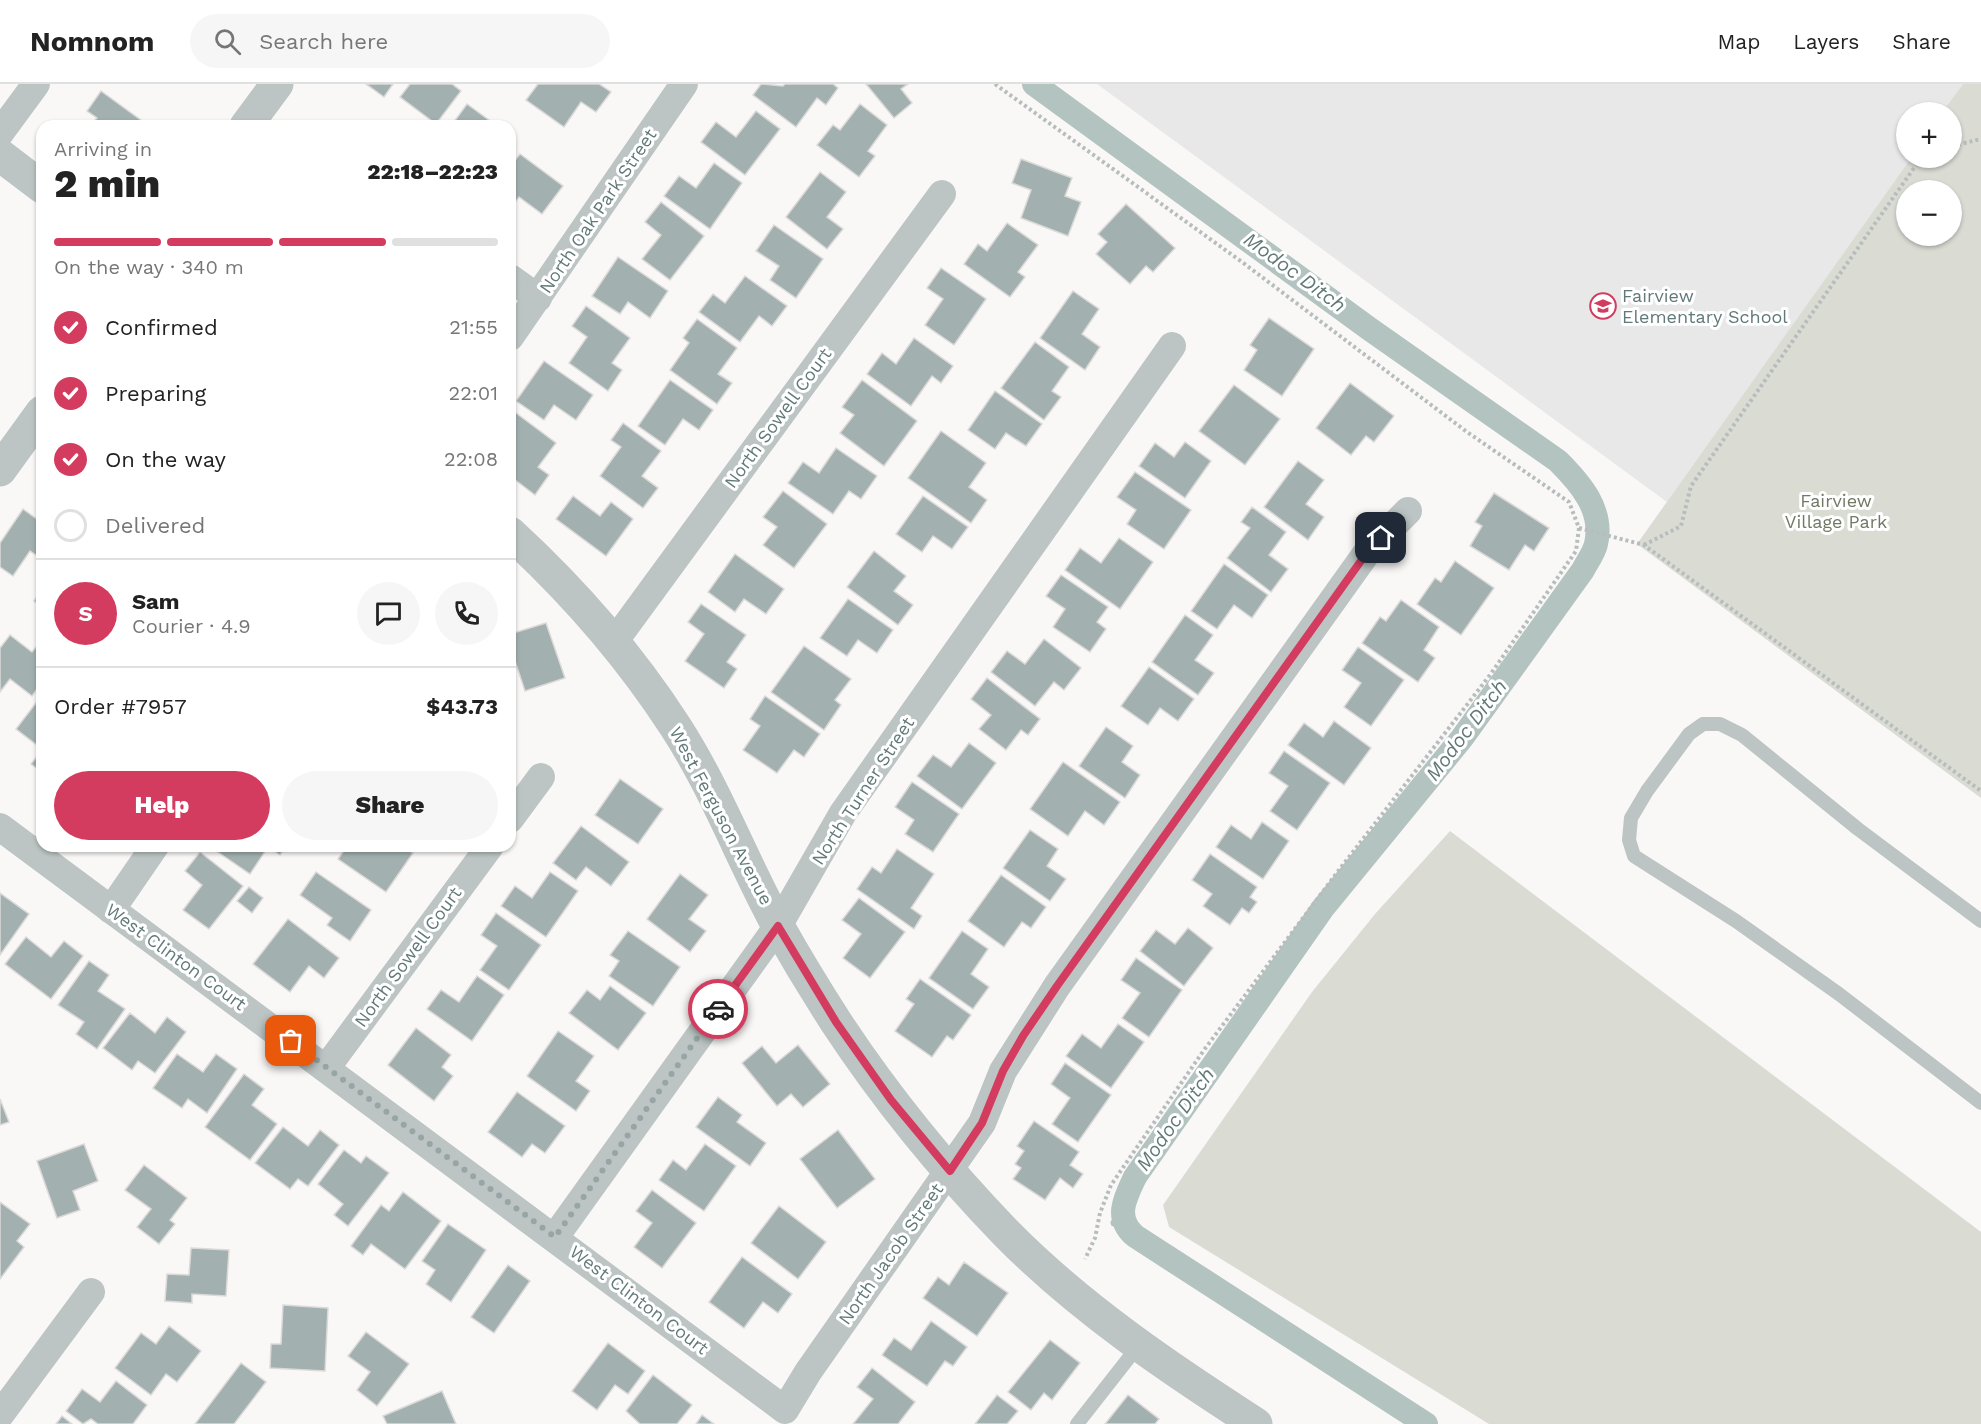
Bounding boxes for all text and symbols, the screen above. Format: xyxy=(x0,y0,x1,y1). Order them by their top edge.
search box xyxy=(190,14,610,68)
text: Nomnom xyxy=(30,25,154,58)
icon: search xyxy=(211,25,244,58)
text: Search here xyxy=(259,29,388,54)
text: Map xyxy=(1717,29,1760,54)
text: Layers xyxy=(1793,29,1859,54)
text: Share xyxy=(1892,29,1951,54)
map controls xyxy=(1896,102,1962,246)
button: + xyxy=(1896,102,1962,168)
street label: North Oak Park Street xyxy=(535,124,661,297)
text: Arriving in xyxy=(54,137,152,161)
text: 22:18–22:23 xyxy=(367,159,498,184)
text: 2 min xyxy=(54,161,160,206)
button: − xyxy=(1896,180,1962,246)
water label: Modoc Ditch xyxy=(1239,227,1351,317)
text: On the way · 340 m xyxy=(54,255,244,279)
place label: Fairview Elementary School xyxy=(1622,285,1788,327)
school or university icon: Fairview Elementary School xyxy=(1588,291,1618,321)
icon: check xyxy=(54,311,87,344)
text: Confirmed xyxy=(105,315,218,340)
text: 21:55 xyxy=(449,315,498,339)
street label: North Sowell Court xyxy=(720,343,836,492)
icon: check xyxy=(54,377,87,410)
text: Preparing xyxy=(105,381,206,406)
text: 22:01 xyxy=(449,381,498,405)
icon: check xyxy=(54,443,87,476)
text: On the way xyxy=(105,447,226,472)
text: 22:08 xyxy=(444,447,498,471)
park label: Fairview Village Park xyxy=(1785,490,1887,532)
pin xyxy=(1355,512,1406,563)
text: Delivered xyxy=(105,513,205,538)
icon: home xyxy=(1364,521,1397,554)
button: chat xyxy=(357,582,420,645)
button: phone xyxy=(435,582,498,645)
text: Sam xyxy=(132,589,180,614)
text: S xyxy=(78,601,93,626)
text: Courier · 4.9 xyxy=(132,614,251,638)
water label: Modoc Ditch xyxy=(1420,675,1512,785)
text: Order #7957 xyxy=(54,694,187,719)
text: $43.73 xyxy=(426,694,498,719)
street label: North Turner Street xyxy=(807,713,918,869)
street label: West Ferguson Avenue xyxy=(666,723,777,908)
button: Help xyxy=(54,771,270,840)
button: Share xyxy=(282,771,498,840)
street label: North Sowell Court xyxy=(350,882,466,1031)
street label: West Clinton Court xyxy=(102,899,251,1015)
courier xyxy=(688,979,748,1039)
icon: car xyxy=(702,993,735,1026)
pin xyxy=(265,1015,316,1066)
icon: bag xyxy=(274,1024,307,1057)
water label: Modoc Ditch xyxy=(1131,1063,1219,1175)
street label: North Jacob Street xyxy=(834,1179,948,1328)
street label: West Clinton Court xyxy=(566,1241,713,1359)

